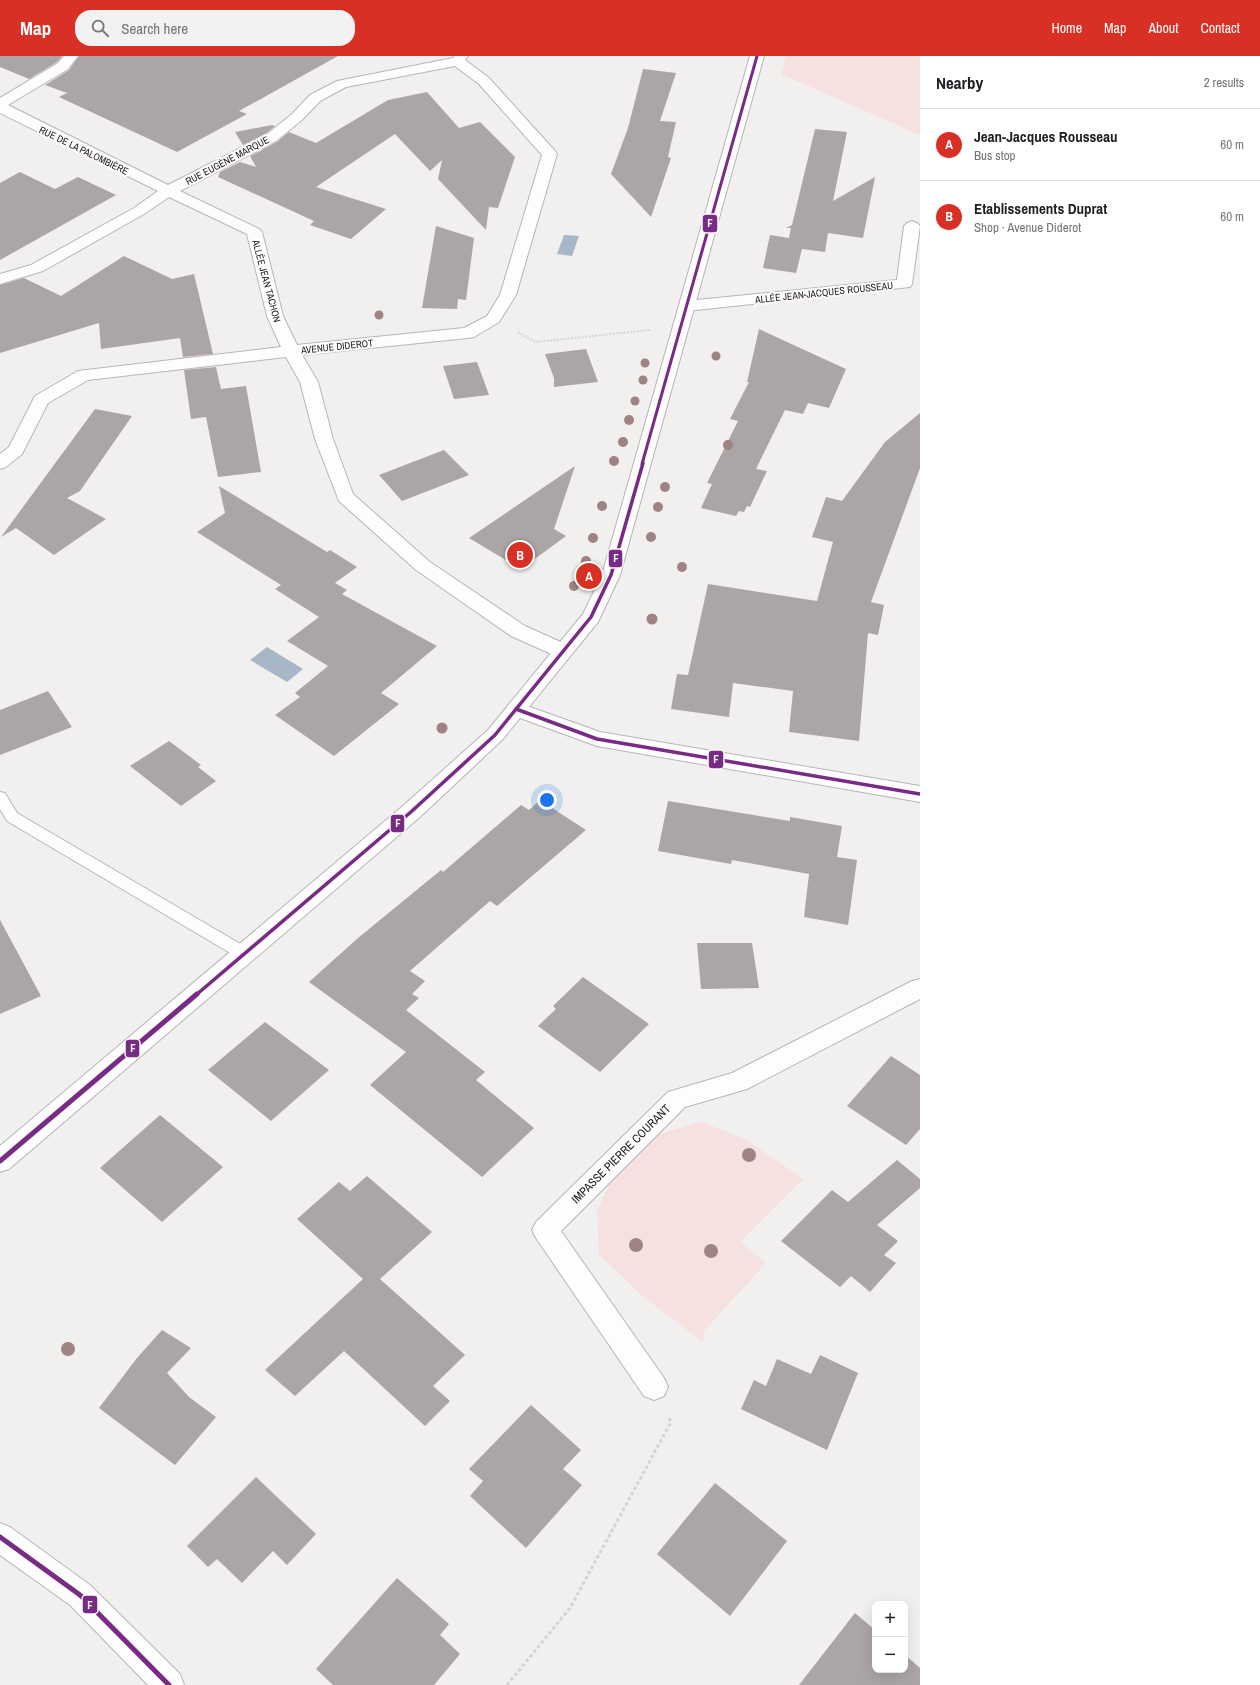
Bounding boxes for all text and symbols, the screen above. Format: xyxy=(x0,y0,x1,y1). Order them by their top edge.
search box xyxy=(75,10,355,46)
text: Map xyxy=(20,15,51,41)
icon: search xyxy=(89,17,111,39)
text: Search here xyxy=(121,18,188,39)
text: Home xyxy=(1051,19,1082,37)
text: Map xyxy=(1104,19,1126,37)
text: About xyxy=(1148,19,1178,37)
text: Contact xyxy=(1200,19,1240,37)
text: Nearby xyxy=(936,71,983,94)
text: 2 results xyxy=(1204,74,1244,91)
street label: RUE DE LA PALOMBIÈRE xyxy=(37,123,131,178)
text: Jean-Jacques Rousseau xyxy=(974,126,1118,147)
street label: RUE EUGÈNE MARQUE xyxy=(183,133,271,188)
text: A xyxy=(945,136,953,153)
text: 60 m xyxy=(1220,136,1244,153)
text: Bus stop xyxy=(974,147,1015,164)
text: Etablissements Duprat xyxy=(974,198,1107,219)
text: B xyxy=(945,208,953,225)
text: 60 m xyxy=(1220,208,1244,225)
line badge: F xyxy=(702,214,718,233)
text: F xyxy=(707,216,713,230)
text: Shop · Avenue Diderot xyxy=(974,219,1081,236)
street label: ALLÉE JEAN TACHON xyxy=(249,237,284,324)
street label: ALLÉE JEAN-JACQUES ROUSSEAU xyxy=(753,279,894,306)
street label: AVENUE DIDEROT xyxy=(299,336,374,357)
pin: B xyxy=(507,540,533,570)
line badge: F xyxy=(608,549,623,568)
text: F xyxy=(613,551,619,565)
pin: A xyxy=(576,561,602,591)
line badge: F xyxy=(708,750,724,769)
text: F xyxy=(713,752,719,766)
your location xyxy=(537,790,557,810)
line badge: F xyxy=(390,814,405,833)
text: F xyxy=(395,816,401,830)
line badge: F xyxy=(125,1039,140,1058)
text: F xyxy=(130,1041,136,1055)
street label: IMPASSE PIERRE COURANT xyxy=(568,1101,674,1207)
line badge: F xyxy=(82,1595,98,1614)
text: F xyxy=(87,1598,93,1612)
map controls xyxy=(872,1601,908,1673)
button: + xyxy=(872,1601,908,1637)
button: − xyxy=(872,1637,908,1673)

